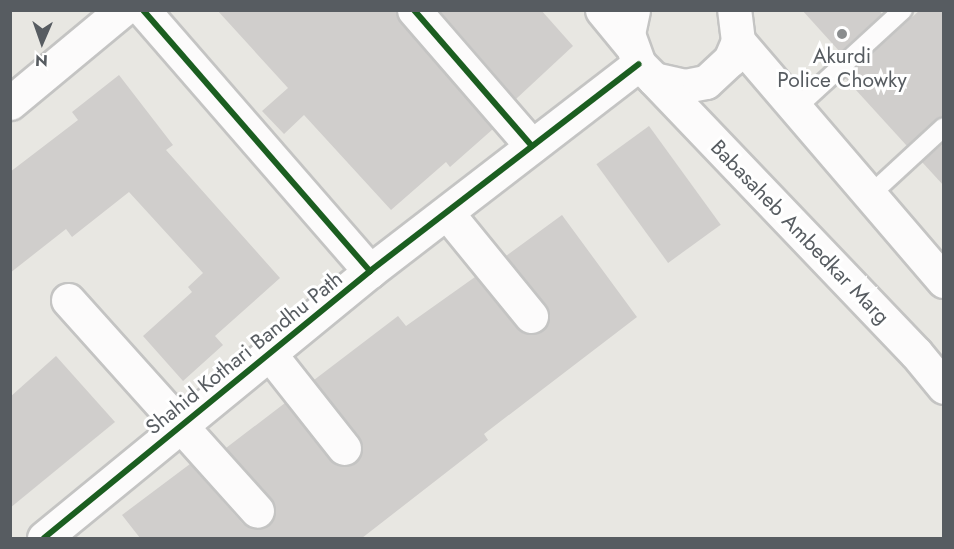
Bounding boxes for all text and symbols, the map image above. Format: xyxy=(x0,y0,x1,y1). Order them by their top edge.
north arrow xyxy=(12,12,72,72)
marker: Akurdi Police Chowky xyxy=(835,27,849,41)
place label: Akurdi Police Chowky xyxy=(777,43,907,93)
text: N xyxy=(35,49,48,72)
street label: Babasaheb Ambedkar Marg xyxy=(705,135,895,329)
street label: Shahid Kothari Bandhu Path xyxy=(141,266,347,440)

